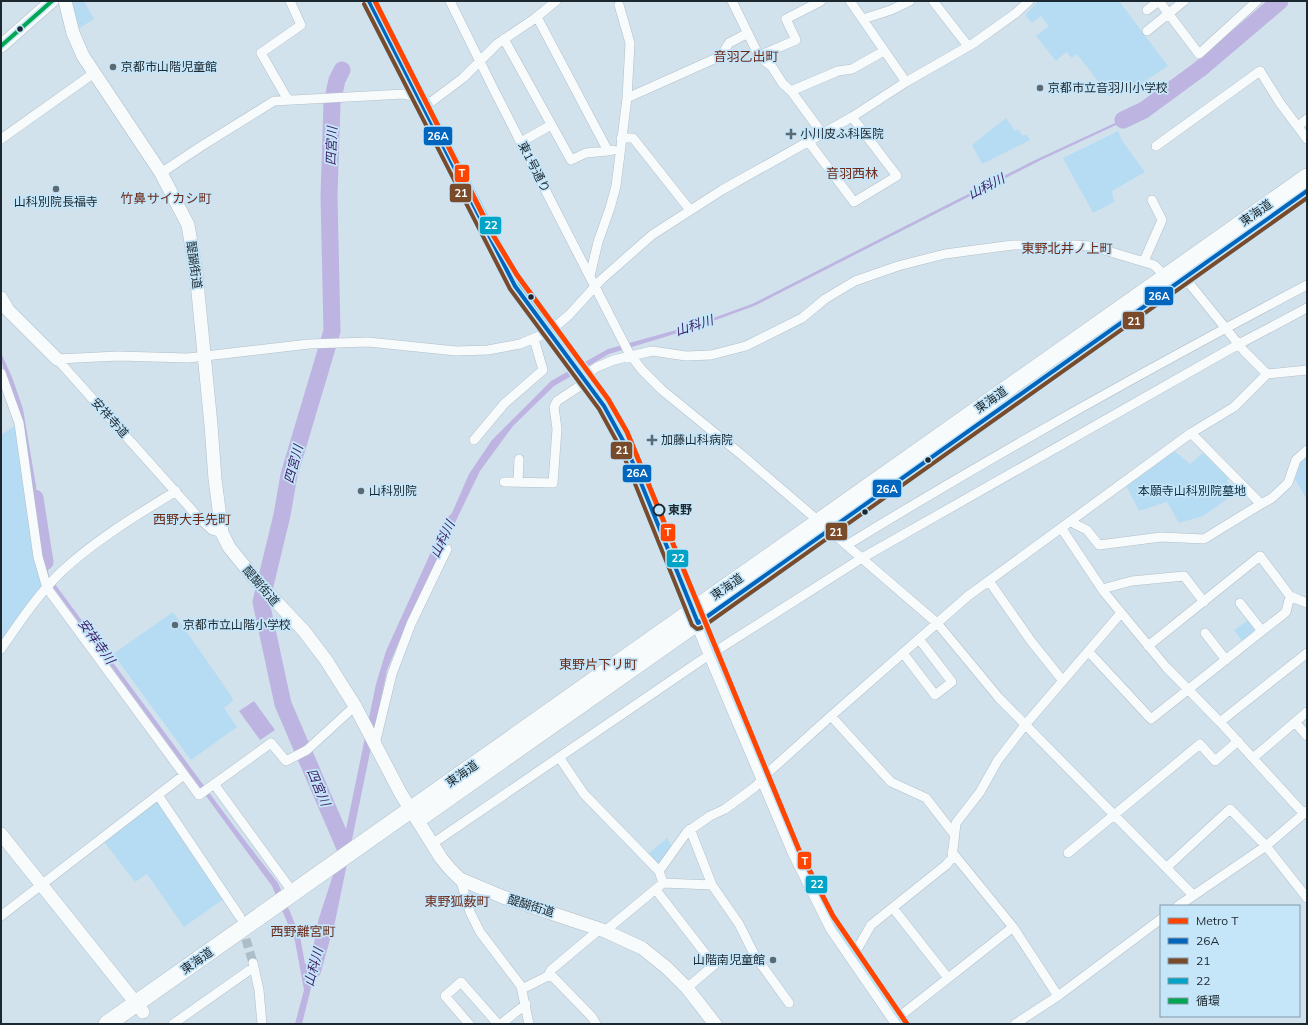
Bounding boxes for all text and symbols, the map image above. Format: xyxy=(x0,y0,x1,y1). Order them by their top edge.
unlabelled marker xyxy=(15,24,25,34)
district label: 音羽乙出町 xyxy=(713,48,779,64)
place label: 京都市山階児童館 xyxy=(121,59,217,74)
marker: 京都市山階児童館 xyxy=(108,62,118,72)
place label: 京都市立音羽川小学校 xyxy=(1048,80,1168,95)
marker: 京都市立音羽川小学校 xyxy=(1035,83,1045,93)
water label: 四宮川 xyxy=(322,124,340,166)
line badge: 26A xyxy=(423,126,453,146)
place label: 小川皮ふ科医院 xyxy=(800,126,884,141)
marker: 小川皮ふ科医院 xyxy=(785,128,797,140)
text: 26A xyxy=(427,129,449,143)
street label: 東1号通り xyxy=(515,139,554,195)
line badge: T xyxy=(454,164,470,183)
district label: 音羽西林 xyxy=(826,165,878,181)
text: T xyxy=(459,166,466,180)
water label: 山科川 xyxy=(965,169,1009,202)
line badge: 21 xyxy=(449,183,472,203)
marker: 山科別院長福寺 xyxy=(51,184,61,194)
text: 21 xyxy=(454,186,468,200)
district label: 竹鼻サイカシ町 xyxy=(120,190,212,206)
place label: 山科別院長福寺 xyxy=(14,194,98,209)
street label: 東海道 xyxy=(1237,196,1275,229)
line badge: 22 xyxy=(479,216,502,235)
text: 22 xyxy=(484,218,498,232)
street label: 醍醐街道 xyxy=(184,240,205,290)
district label: 東野北井ノ上町 xyxy=(1021,240,1113,256)
line badge: 26A xyxy=(1144,286,1174,306)
text: 26A xyxy=(1148,289,1170,303)
unlabelled marker xyxy=(526,292,536,302)
water label: 山科川 xyxy=(673,311,717,339)
line badge: 21 xyxy=(1122,311,1145,330)
text: 21 xyxy=(1127,314,1141,328)
street label: 東海道 xyxy=(972,383,1010,416)
street label: 安祥寺道 xyxy=(89,395,132,441)
place label: 加藤山科病院 xyxy=(661,432,733,447)
marker: 加藤山科病院 xyxy=(646,434,658,446)
water label: 四宮川 xyxy=(280,441,306,485)
line badge: 21 xyxy=(610,441,633,460)
text: 21 xyxy=(615,443,629,457)
unlabelled marker xyxy=(923,455,933,465)
line badge: 26A xyxy=(622,464,652,483)
text: 26A xyxy=(626,466,648,480)
line badge: 26A xyxy=(872,479,902,498)
text: 26A xyxy=(876,482,898,496)
place label: 山科別院 xyxy=(369,483,417,498)
park label: 本願寺山科別院墓地 xyxy=(1138,483,1246,498)
marker: 山科別院 xyxy=(356,486,366,496)
place label: 東野 xyxy=(668,502,692,517)
marker: 東野 xyxy=(652,503,666,517)
unlabelled marker xyxy=(860,507,870,517)
district label: 西野大手先町 xyxy=(153,511,231,527)
water label: 山科川 xyxy=(426,516,459,560)
line badge: 21 xyxy=(825,522,848,541)
line badge: T xyxy=(660,523,676,542)
text: T xyxy=(665,525,672,539)
text: 21 xyxy=(829,525,843,539)
line badge: 22 xyxy=(666,549,689,568)
text: 22 xyxy=(671,551,685,565)
street label: 醍醐街道 xyxy=(240,563,283,609)
street label: 東海道 xyxy=(708,570,746,603)
water label: 安祥寺川 xyxy=(75,615,120,668)
place label: 京都市立山階小学校 xyxy=(183,617,291,632)
marker: 京都市立山階小学校 xyxy=(170,620,180,630)
district label: 東野片下リ町 xyxy=(559,656,637,672)
street label: 東海道 xyxy=(443,757,481,790)
water label: 四宮川 xyxy=(304,766,335,810)
line badge: T xyxy=(797,851,812,870)
text: T xyxy=(802,854,809,868)
line badge: 22 xyxy=(805,875,828,894)
text: 22 xyxy=(810,877,824,891)
street label: 醍醐街道 xyxy=(506,891,556,920)
district label: 東野狐薮町 xyxy=(424,893,490,909)
legend xyxy=(1160,905,1300,1017)
text: Metro T xyxy=(1196,913,1239,928)
district label: 西野離宮町 xyxy=(270,923,336,939)
text: 26A xyxy=(1196,933,1219,948)
street label: 東海道 xyxy=(178,944,216,977)
water label: 山科川 xyxy=(300,944,326,988)
place label: 山階南児童館 xyxy=(693,952,765,967)
text: 21 xyxy=(1196,953,1210,968)
marker: 山階南児童館 xyxy=(768,955,778,965)
text: 22 xyxy=(1196,973,1210,988)
text: 循環 xyxy=(1196,993,1220,1008)

